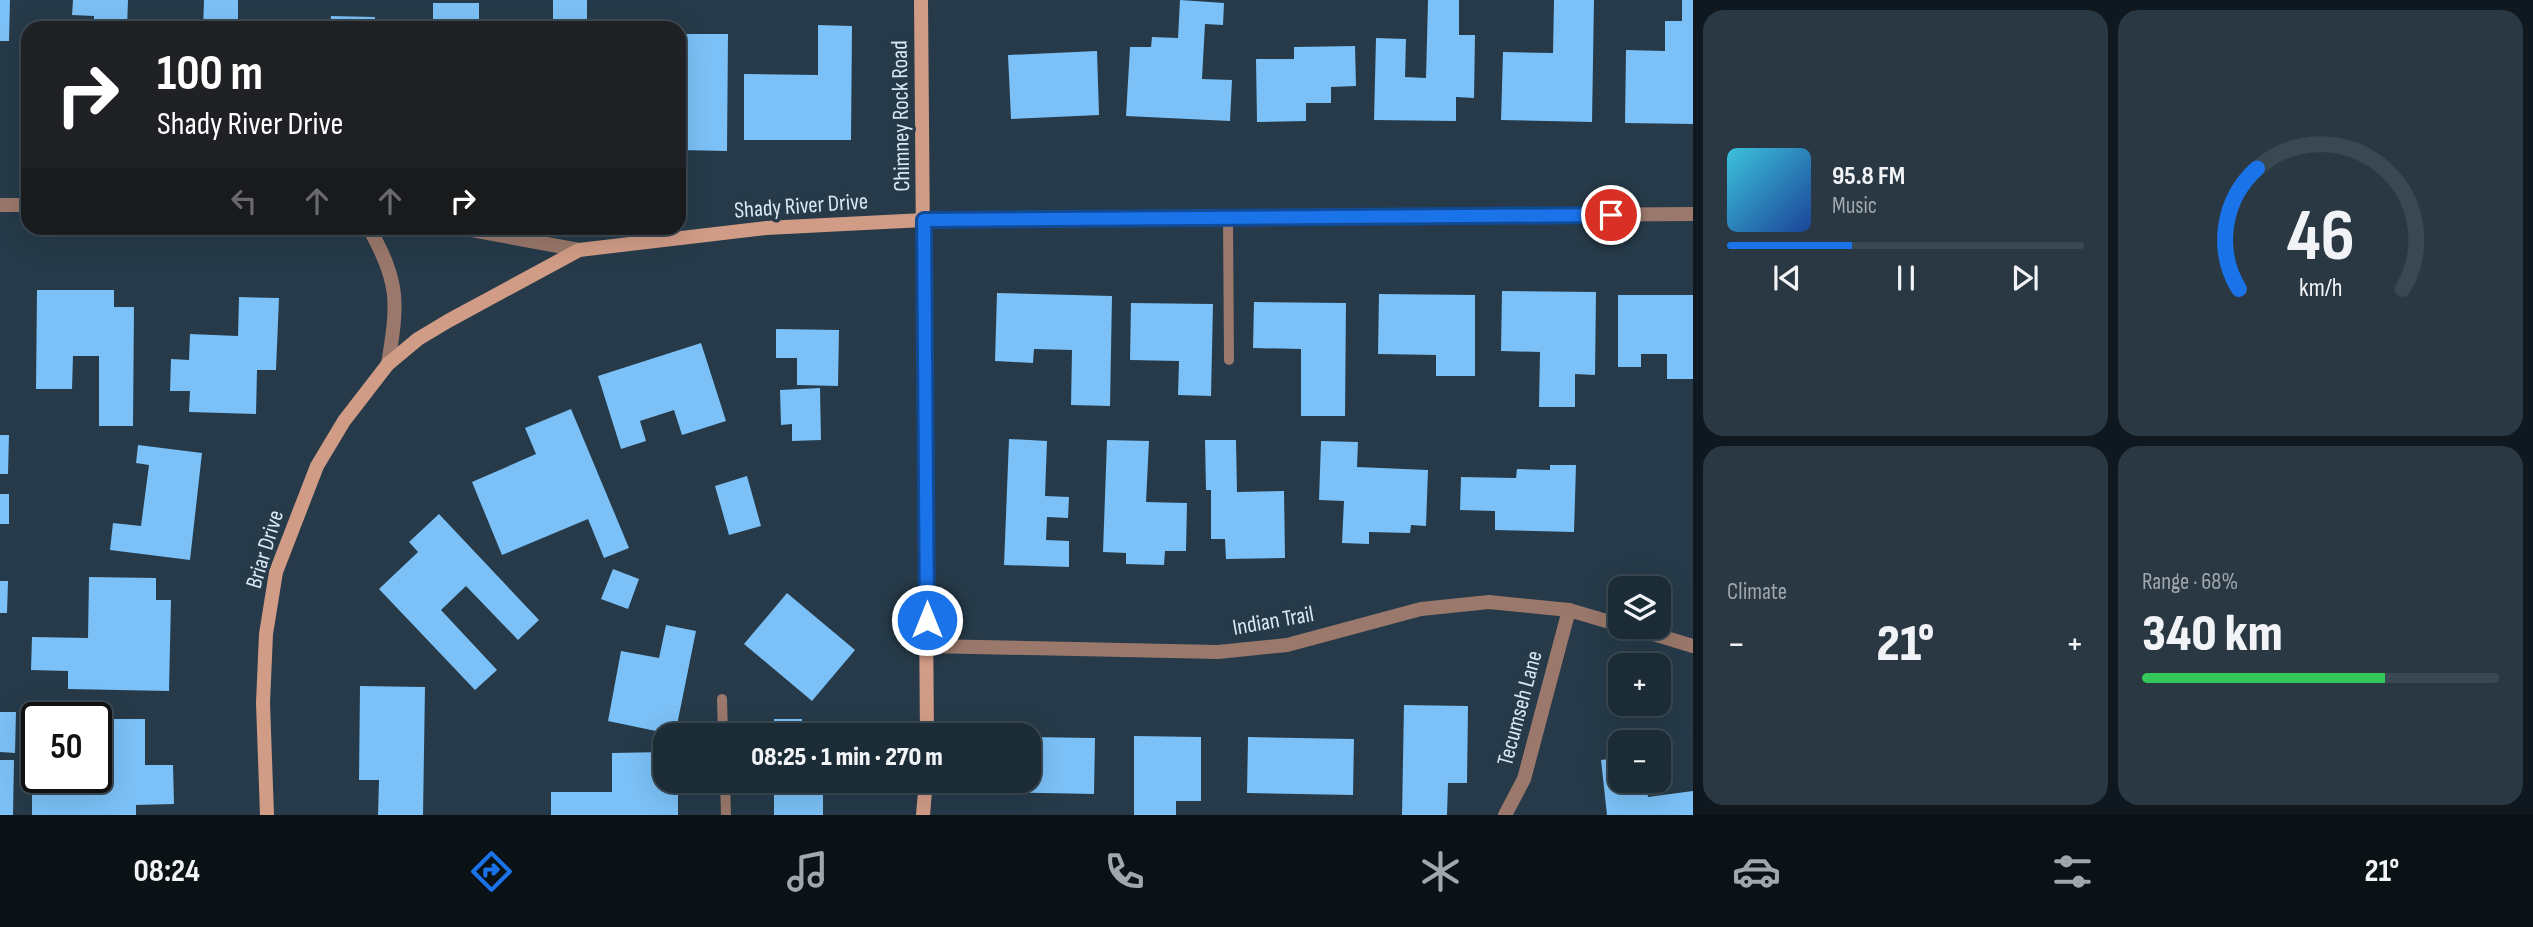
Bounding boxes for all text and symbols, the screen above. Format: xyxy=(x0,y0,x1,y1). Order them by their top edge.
street label: Chimney Rock Road xyxy=(886,40,916,192)
text: 100 m xyxy=(157,45,263,104)
icon: right xyxy=(42,49,133,140)
text: Shady River Drive xyxy=(157,105,343,144)
text: 95.8 FM xyxy=(1832,161,1905,192)
icon: left xyxy=(225,182,263,220)
icon: ahead xyxy=(298,182,336,220)
icon: ahead xyxy=(371,182,409,220)
icon: right xyxy=(444,182,482,220)
pin xyxy=(1581,185,1641,245)
street label: Shady River Drive xyxy=(733,187,869,225)
text: Music xyxy=(1832,192,1877,220)
text: 46 xyxy=(2286,193,2355,281)
icon: arrive xyxy=(1592,196,1630,234)
icon: previous xyxy=(1768,259,1806,297)
icon: pause xyxy=(1887,259,1925,297)
icon: next xyxy=(2006,259,2044,297)
text: km/h xyxy=(2299,273,2342,304)
street label: Briar Drive xyxy=(240,507,290,592)
text: Range · 68% xyxy=(2142,568,2238,596)
map controls xyxy=(1608,576,1671,793)
button: layers xyxy=(1608,576,1671,639)
text: Climate xyxy=(1727,578,1787,606)
position arrow xyxy=(890,583,964,657)
street label: Indian Trail xyxy=(1230,600,1316,642)
text: 340 km xyxy=(2142,603,2283,666)
text: 21° xyxy=(1877,613,1935,676)
text: − xyxy=(1727,622,1746,667)
text: + xyxy=(2065,622,2084,667)
street label: Tecumseh Lane xyxy=(1491,648,1549,769)
button: + xyxy=(1608,653,1671,716)
speed limit sign: 50 xyxy=(21,702,112,793)
button: − xyxy=(1608,730,1671,793)
text: 08:25 · 1 min · 270 m xyxy=(751,742,943,773)
icon: directions xyxy=(467,847,516,896)
icon: music xyxy=(783,847,832,896)
icon: phone xyxy=(1100,847,1149,896)
icon: climate xyxy=(1416,847,1465,896)
icon: car xyxy=(1732,847,1781,896)
icon: filters xyxy=(2048,847,2097,896)
text: 08:24 xyxy=(134,852,200,891)
text: 21° xyxy=(2365,852,2399,891)

